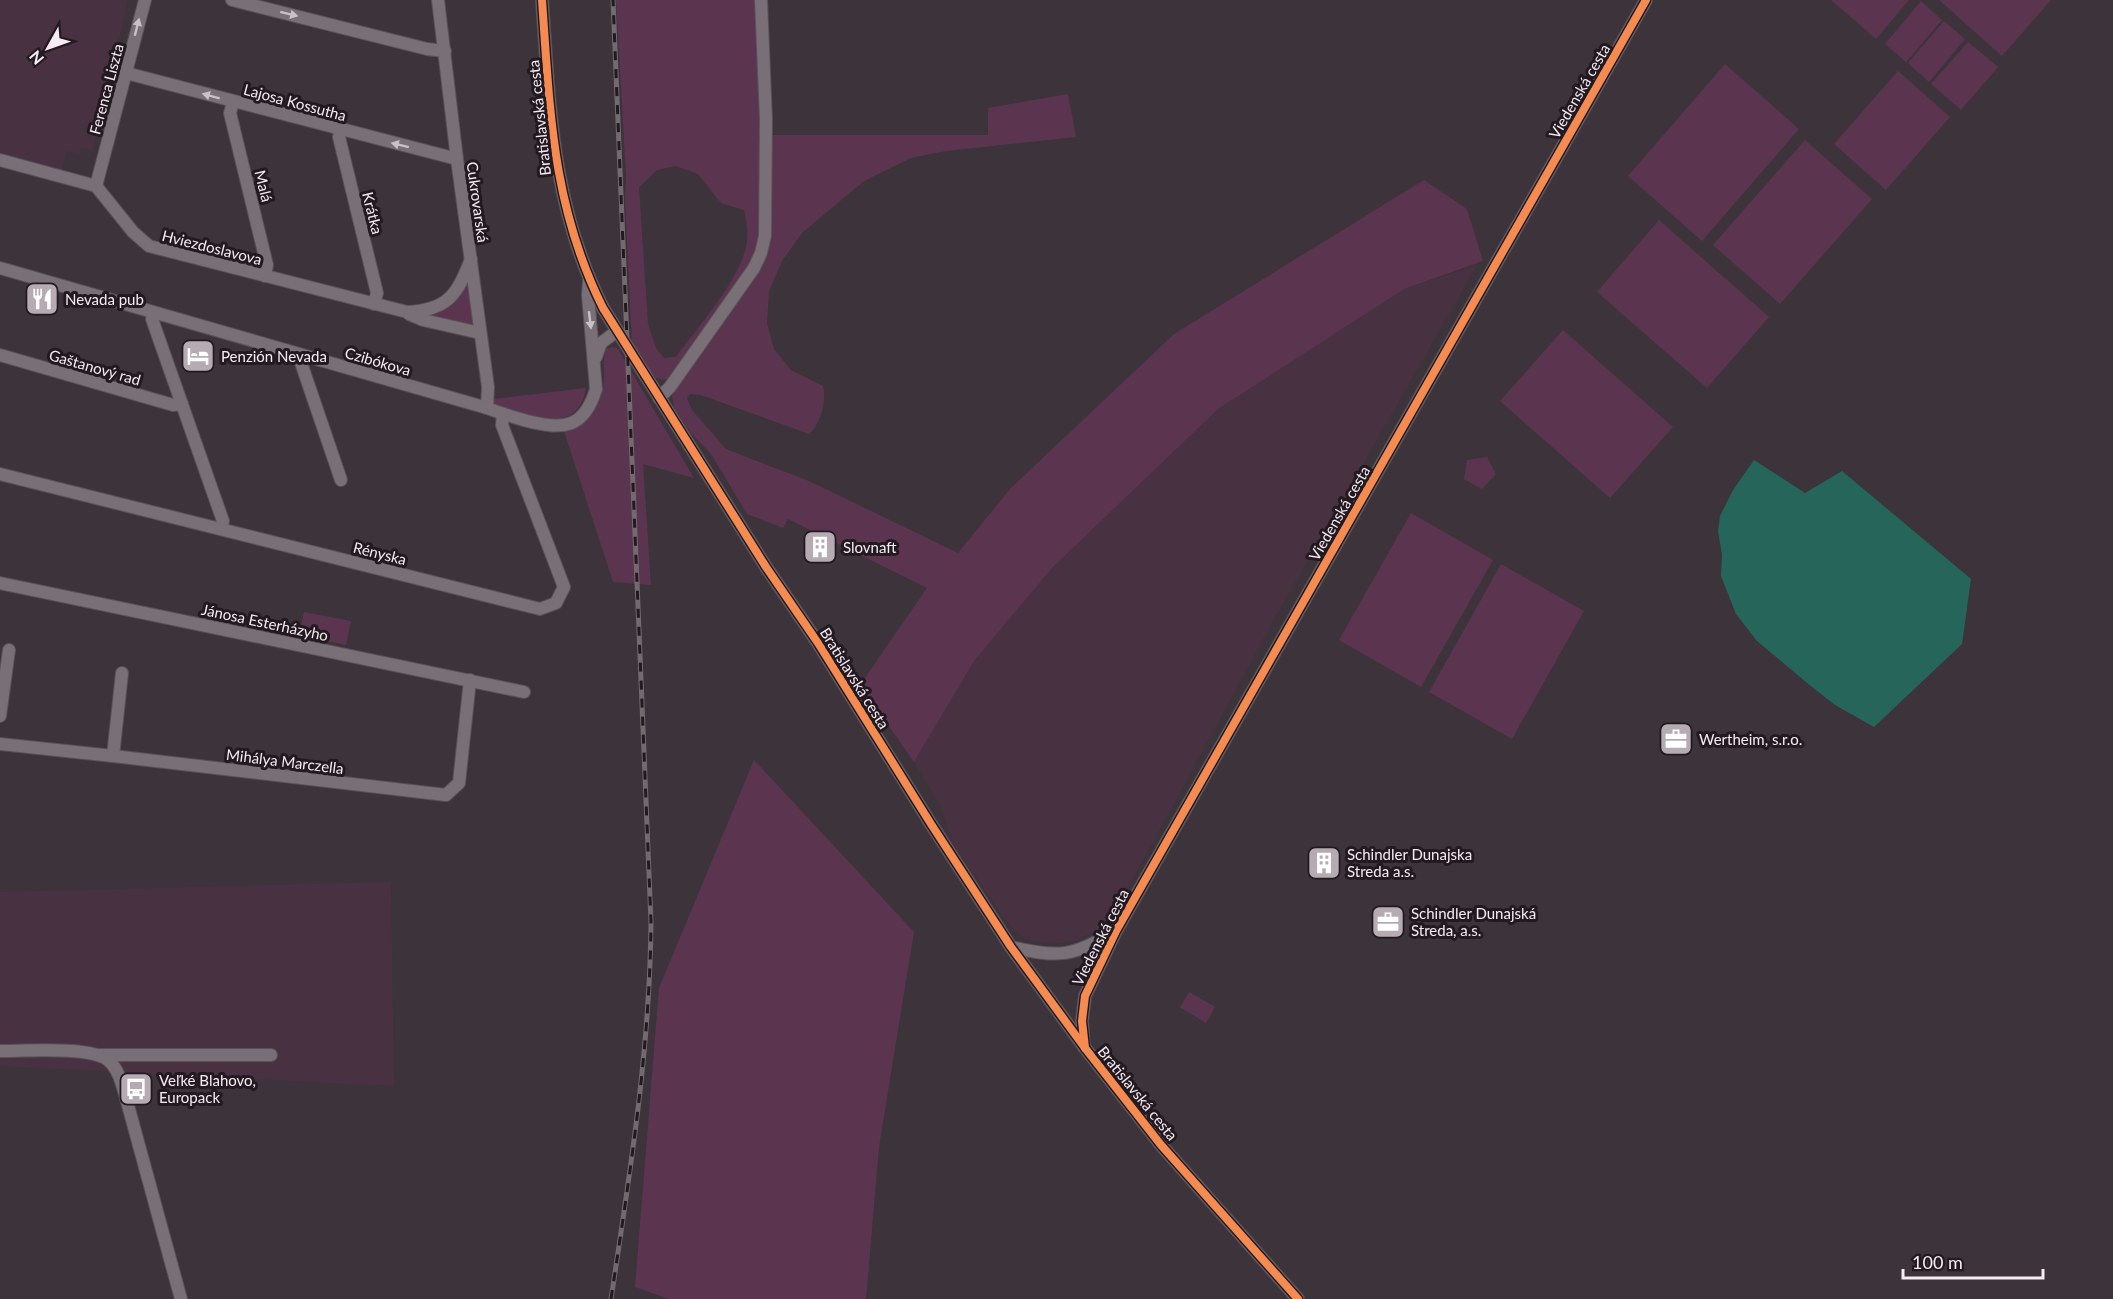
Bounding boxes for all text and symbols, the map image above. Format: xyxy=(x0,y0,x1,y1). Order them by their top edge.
one-way arrow xyxy=(280,10,298,20)
north arrow xyxy=(18,18,78,78)
one-way arrow xyxy=(133,18,143,37)
street label: Viedenská cesta xyxy=(1545,41,1613,141)
street label: Ferenca Liszta xyxy=(85,42,127,136)
text: N xyxy=(25,47,47,69)
street label: Bratislavská cesta xyxy=(524,59,554,177)
street label: Lajosa Kossutha xyxy=(242,80,348,124)
one-way arrow xyxy=(202,91,220,100)
one-way arrow xyxy=(391,139,409,149)
street label: Cukrovarská xyxy=(463,160,493,244)
street label: Malá xyxy=(251,168,277,204)
street label: Krátka xyxy=(359,190,387,236)
street label: Hviezdoslavova xyxy=(160,226,264,268)
restaurant icon: Nevada pub xyxy=(24,281,60,317)
place label: Nevada pub xyxy=(65,290,144,308)
one-way arrow xyxy=(586,310,595,329)
hotel icon: Penzión Nevada xyxy=(180,338,216,374)
street label: Czibókova xyxy=(343,343,413,379)
street label: Gaštanový rad xyxy=(47,345,143,389)
place label: Penzión Nevada xyxy=(221,347,327,365)
street label: Viedenská cesta xyxy=(1305,463,1373,563)
building icon: Slovnaft xyxy=(802,529,838,565)
street label: Rényska xyxy=(352,538,408,568)
place label: Slovnaft xyxy=(843,538,897,556)
street label: Jánosa Esterházyho xyxy=(200,600,330,644)
street label: Bratislavská cesta xyxy=(817,624,893,732)
office icon: Wertheim, s.r.o. xyxy=(1658,721,1694,757)
place label: Wertheim, s.r.o. xyxy=(1699,730,1802,748)
street label: Mihálya Marczella xyxy=(225,745,345,777)
building icon: Schindler Dunajska Streda a.s. xyxy=(1306,845,1342,881)
place label: Schindler Dunajska Streda a.s. xyxy=(1347,845,1472,880)
street label: Viedenská cesta xyxy=(1068,886,1132,988)
office icon: Schindler Dunajská Streda, a.s. xyxy=(1370,904,1406,940)
place label: Schindler Dunajská Streda, a.s. xyxy=(1411,904,1536,939)
street label: Bratislavská cesta xyxy=(1094,1042,1182,1144)
bus stop icon: Veľké Blahovo, Europack xyxy=(118,1071,154,1107)
place label: Veľké Blahovo, Europack xyxy=(159,1071,256,1106)
scale bar xyxy=(1903,1242,2042,1280)
text: 100 m xyxy=(1912,1251,1963,1273)

